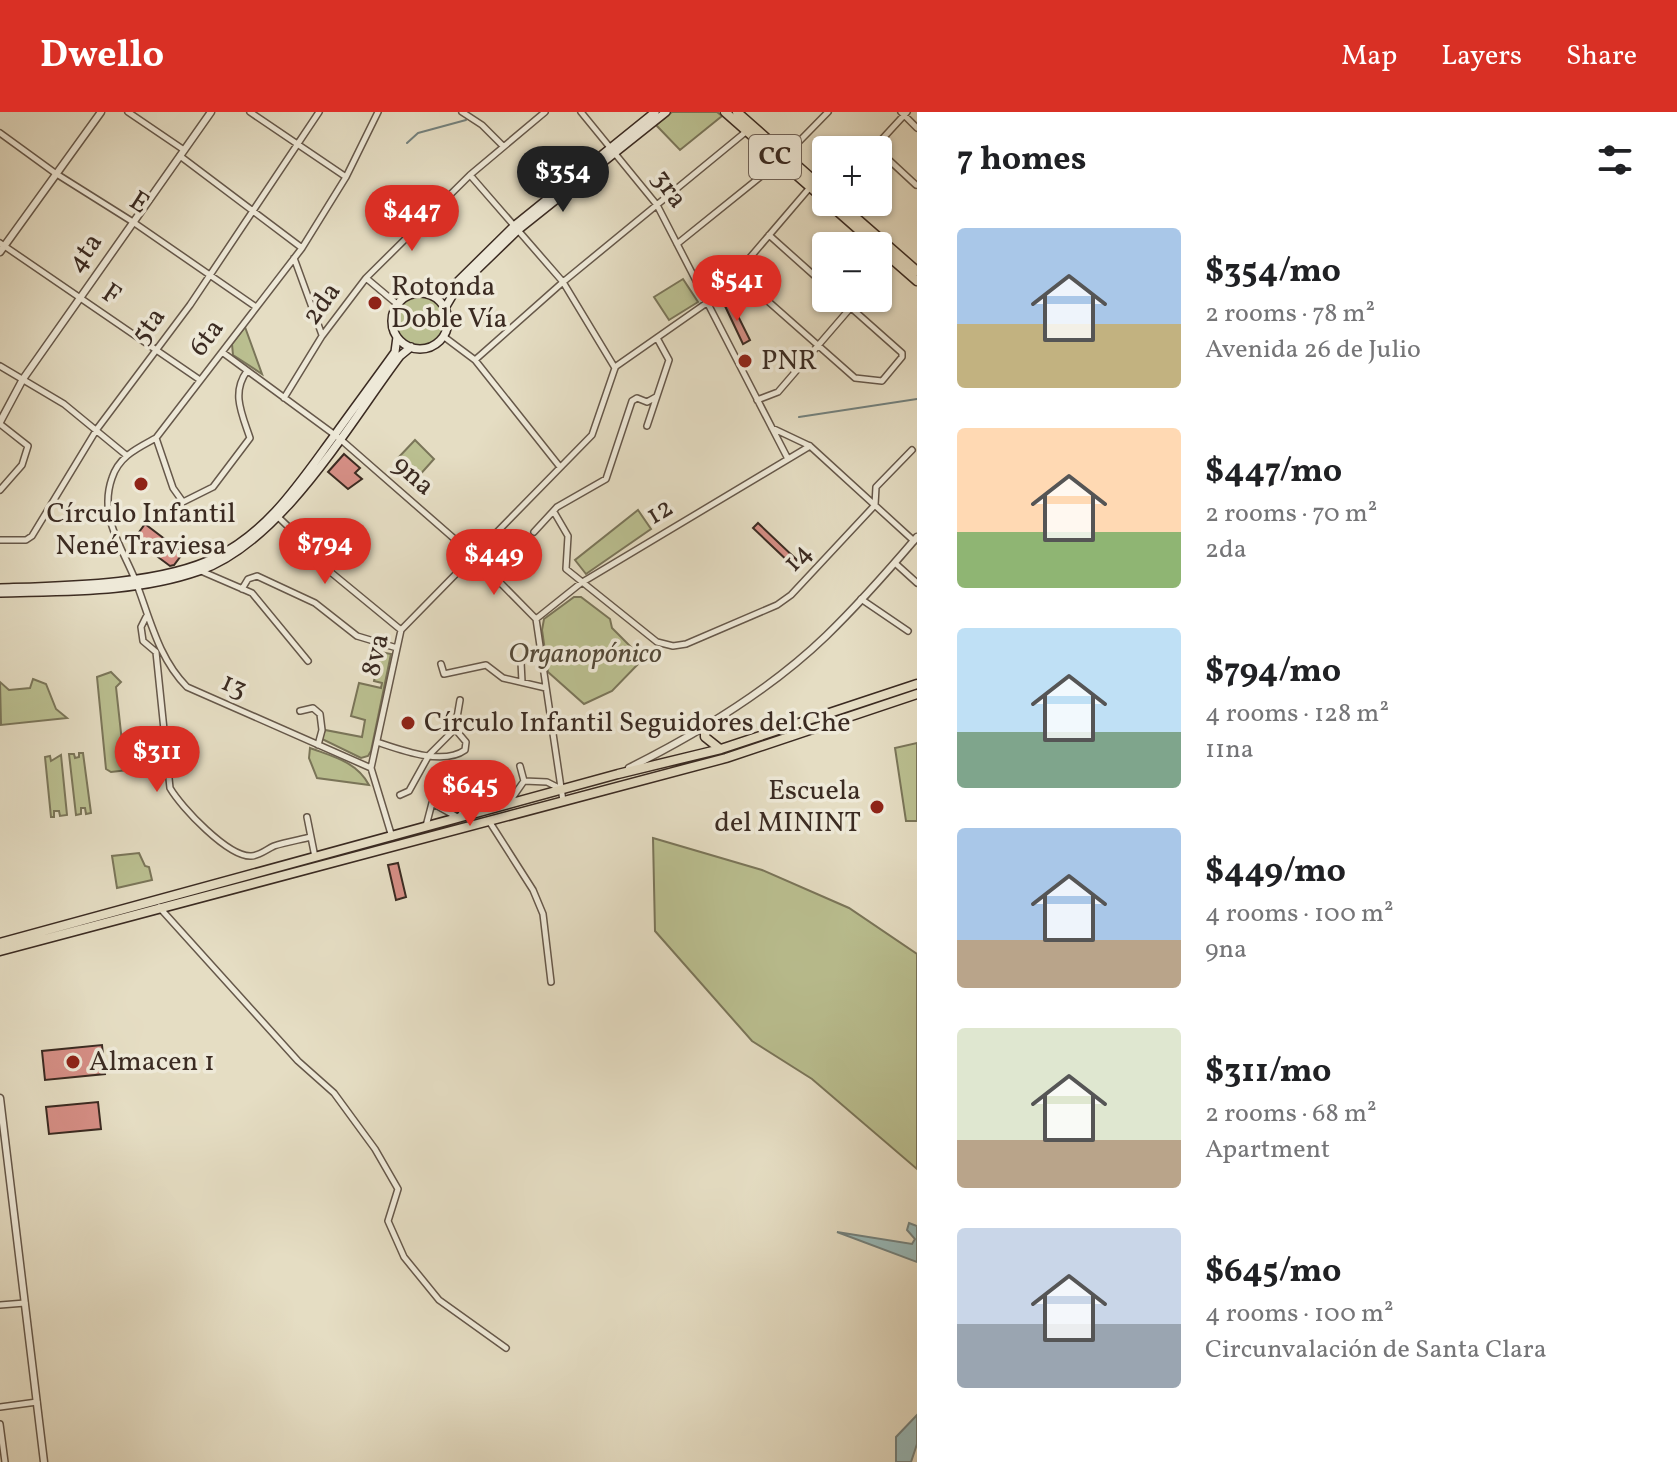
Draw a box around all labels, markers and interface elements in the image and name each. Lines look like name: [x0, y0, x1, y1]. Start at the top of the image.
text: Dwello: [40, 30, 164, 83]
text: Map: [1341, 37, 1397, 76]
text: Layers: [1441, 37, 1522, 76]
text: Share: [1566, 37, 1637, 76]
road number: CC: [749, 135, 801, 179]
map controls: [812, 136, 892, 312]
button: +: [812, 136, 892, 216]
text: 7 homes: [957, 137, 1086, 184]
icon: filters: [1593, 138, 1637, 182]
pin: $354: [516, 146, 610, 214]
text: $354: [535, 154, 591, 190]
street label: 3ra: [642, 161, 696, 217]
street label: E: [121, 182, 157, 224]
pin: $447: [365, 185, 459, 253]
text: $447: [383, 193, 441, 229]
street label: 4ta: [57, 225, 113, 281]
button: −: [812, 232, 892, 312]
text: $354/mo: [1205, 249, 1341, 296]
pin: $541: [690, 255, 784, 323]
icon: home: [1021, 260, 1117, 356]
text: $541: [710, 263, 764, 299]
place label: Rotonda Doble Vía: [391, 268, 507, 339]
street label: F: [94, 274, 128, 316]
street label: 2da: [293, 274, 351, 334]
marker: Rotonda Doble Vía: [366, 294, 384, 312]
text: 2 rooms · 78 m²: [1205, 296, 1375, 332]
street label: 5ta: [122, 299, 176, 353]
street label: 6ta: [180, 311, 234, 365]
text: Avenida 26 de Julio: [1205, 332, 1421, 368]
place label: PNR: [761, 342, 817, 381]
marker: PNR: [736, 352, 754, 370]
street label: 9na: [383, 446, 443, 506]
text: $447/mo: [1205, 449, 1342, 496]
icon: home: [1021, 460, 1117, 556]
marker: Círculo Infantil Nené Traviesa: [132, 475, 150, 493]
street label: 12: [639, 489, 681, 535]
place label: Círculo Infantil Nené Traviesa: [46, 495, 236, 566]
text: 2 rooms · 70 m²: [1205, 496, 1377, 532]
pin: $794: [278, 518, 372, 586]
text: $794: [297, 526, 353, 562]
pin: $449: [447, 529, 541, 597]
text: 2da: [1205, 532, 1247, 568]
street label: 14: [774, 535, 822, 581]
text: $449: [464, 537, 524, 573]
street label: 8va: [352, 629, 400, 681]
park label: Organopónico: [508, 635, 662, 674]
text: $794/mo: [1205, 649, 1341, 696]
icon: home: [1021, 660, 1117, 756]
street label: 13: [215, 663, 253, 709]
text: 4 rooms · 128 m²: [1205, 696, 1389, 732]
place label: Círculo Infantil Seguidores del Che: [424, 704, 851, 743]
marker: Círculo Infantil Seguidores del Che: [399, 714, 417, 732]
pin: $311: [110, 726, 204, 794]
text: 11na: [1205, 732, 1254, 768]
text: $311: [133, 734, 181, 770]
pin: $645: [423, 760, 517, 828]
text: $645: [442, 768, 498, 804]
place label: Escuela del MININT: [714, 772, 861, 843]
marker: Escuela del MININT: [868, 798, 886, 816]
text: $449/mo: [1205, 849, 1346, 896]
icon: home: [1021, 860, 1117, 956]
text: 4 rooms · 100 m²: [1205, 896, 1394, 932]
text: 9na: [1205, 932, 1247, 968]
place label: Almacen 1: [89, 1043, 215, 1082]
text: $311/mo: [1205, 1049, 1331, 1096]
marker: Almacen 1: [64, 1053, 82, 1071]
icon: home: [1021, 1060, 1117, 1156]
text: 2 rooms · 68 m²: [1205, 1096, 1377, 1132]
text: Apartment: [1205, 1132, 1330, 1168]
text: $645/mo: [1205, 1249, 1341, 1296]
icon: home: [1021, 1260, 1117, 1356]
text: 4 rooms · 100 m²: [1205, 1296, 1394, 1332]
text: Circunvalación de Santa Clara: [1205, 1332, 1547, 1368]

